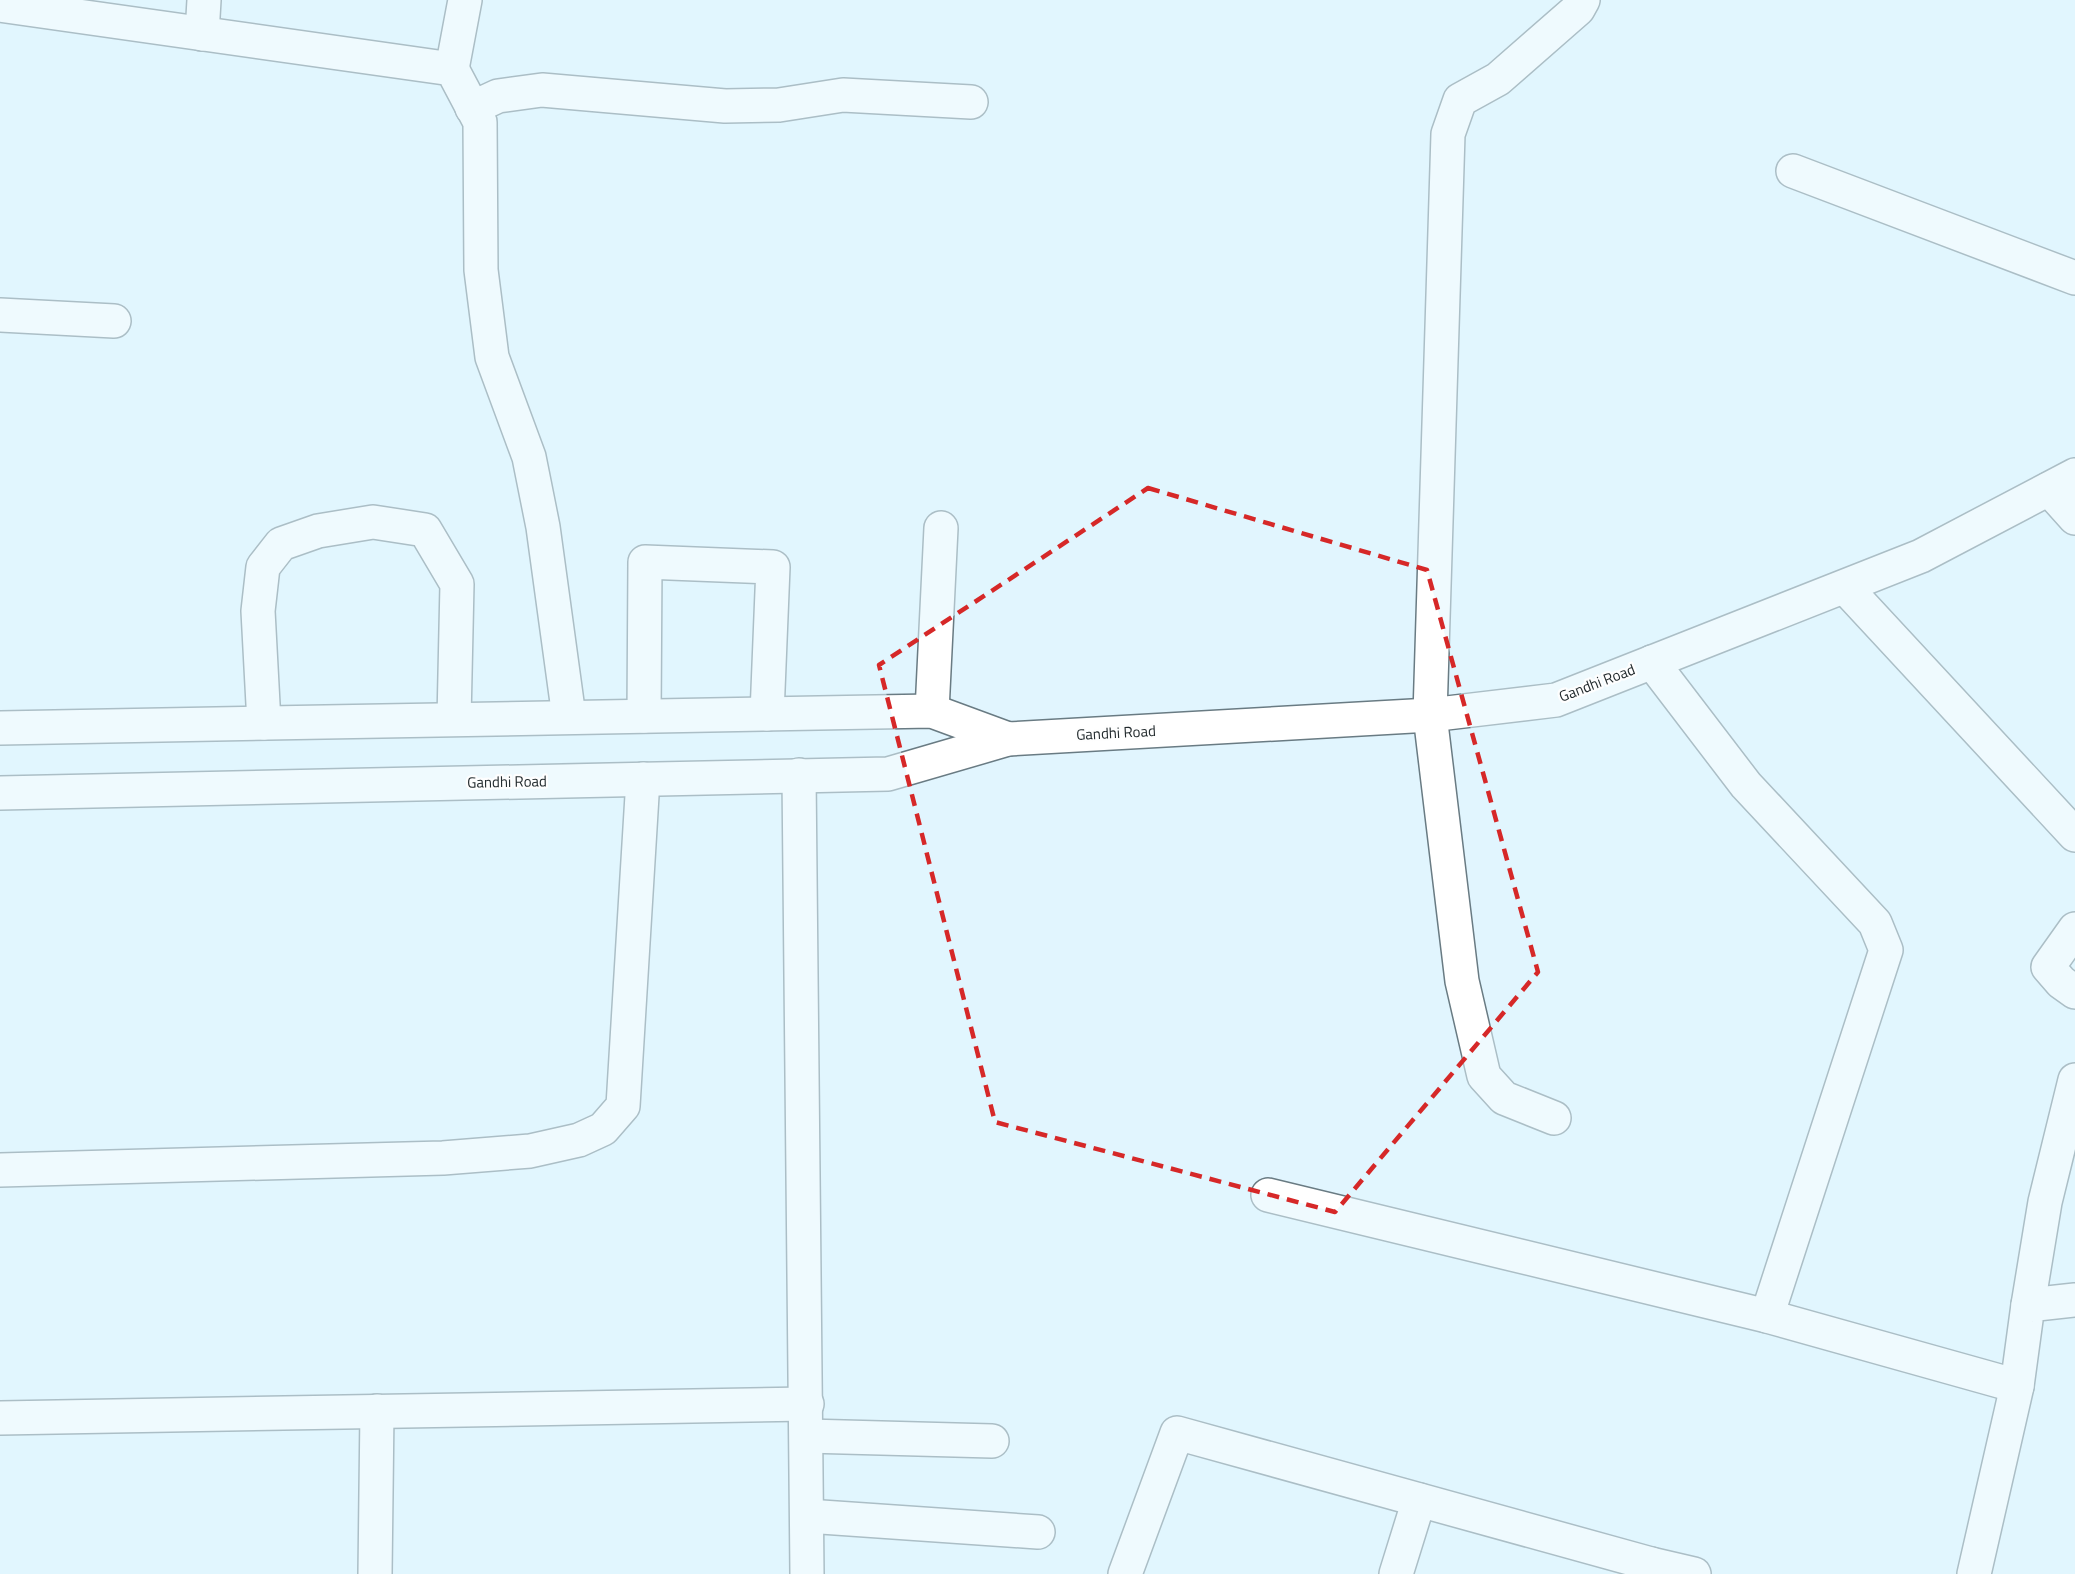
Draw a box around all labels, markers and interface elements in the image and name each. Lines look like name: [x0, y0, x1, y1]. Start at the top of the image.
street label: Gandhi Road: [1555, 657, 1638, 708]
street label: Gandhi Road: [1075, 719, 1156, 746]
street label: Gandhi Road: [467, 769, 547, 794]

